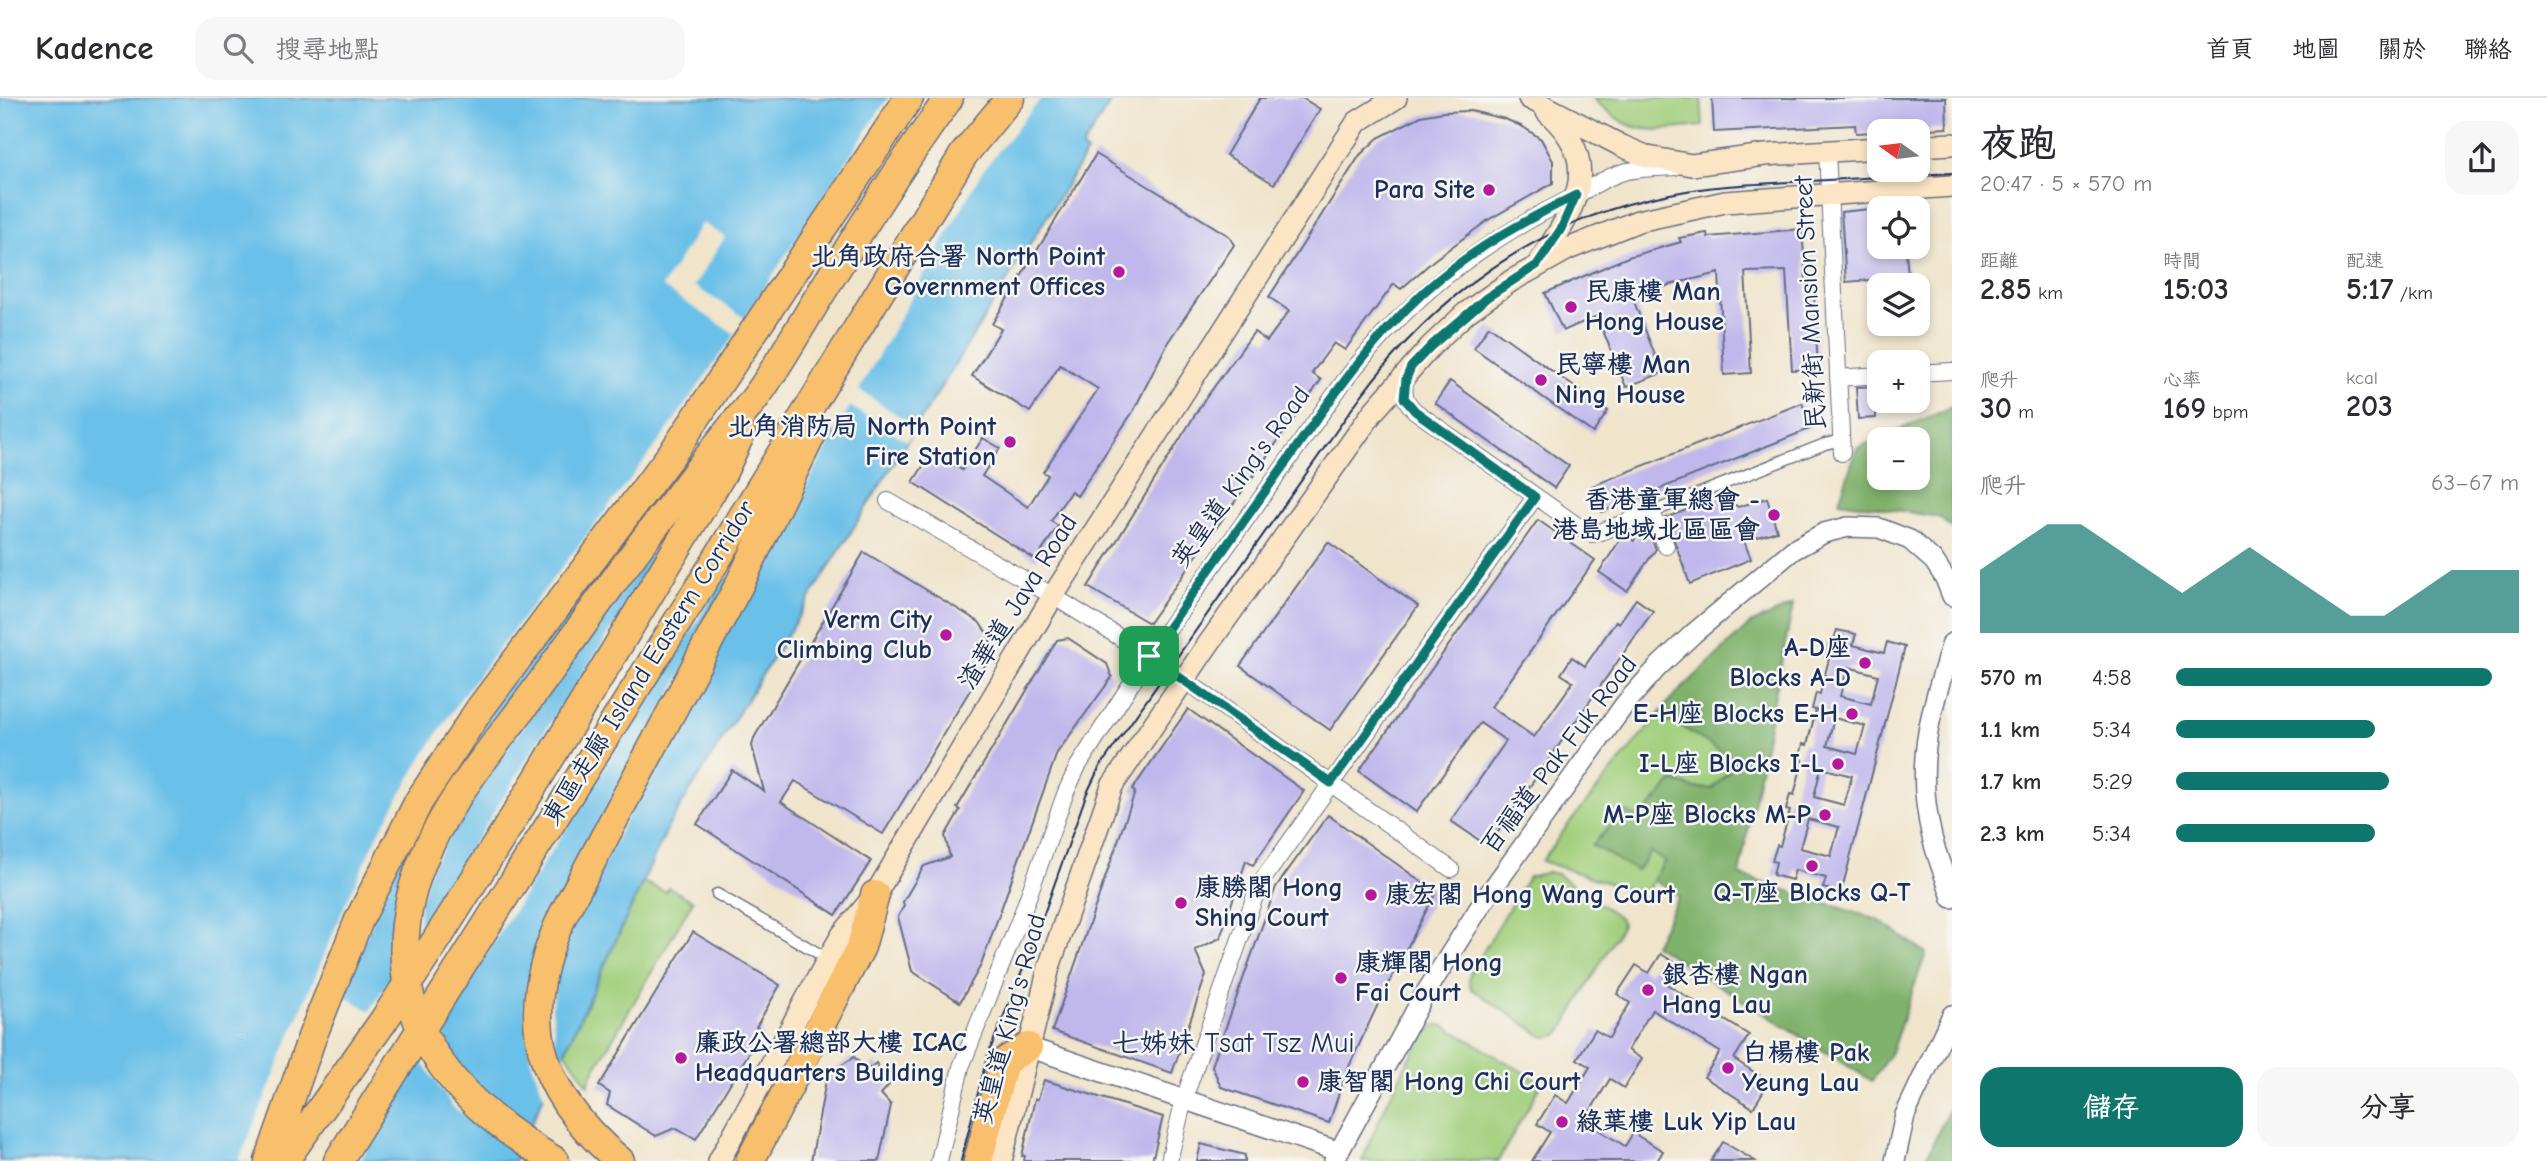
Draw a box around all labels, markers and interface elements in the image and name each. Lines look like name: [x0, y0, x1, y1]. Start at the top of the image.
search box: [195, 17, 685, 80]
text: Kadence: [35, 29, 153, 67]
icon: search: [219, 29, 257, 67]
text: 搜尋地點: [275, 35, 379, 65]
text: 首頁: [2206, 35, 2254, 63]
text: 地圖: [2292, 35, 2340, 63]
text: 關於: [2378, 35, 2426, 63]
text: 聯絡: [2464, 35, 2512, 63]
north arrow: [1867, 119, 1930, 182]
map controls: [1867, 119, 1930, 490]
button: share: [2445, 121, 2519, 195]
text: 夜跑: [1980, 122, 2056, 166]
text: 20:47 · 5 × 570 m: [1980, 170, 2152, 197]
street label: 民新街 Mansion Street: [1788, 173, 1832, 431]
place label: Para Site: [1374, 175, 1475, 205]
marker: Para Site: [1481, 182, 1497, 198]
button: locate: [1867, 196, 1930, 259]
place label: 北角政府合署 North Point Government Offices: [811, 242, 1105, 302]
text: 距離: [1980, 250, 2018, 272]
text: 時間: [2163, 250, 2201, 272]
text: 配速: [2346, 250, 2384, 272]
marker: 北角政府合署 North Point Government Offices: [1111, 264, 1127, 280]
text: 2.85: [1980, 272, 2032, 307]
text: 15:03: [2163, 272, 2229, 307]
text: 5:17: [2346, 272, 2393, 307]
button: layers: [1867, 273, 1930, 336]
place label: 民康樓 Man Hong House: [1585, 277, 1724, 337]
text: km: [2032, 282, 2063, 304]
text: /km: [2393, 282, 2433, 304]
marker: 民康樓 Man Hong House: [1563, 299, 1579, 315]
place label: 民寧樓 Man Ning House: [1555, 350, 1691, 410]
button: +: [1867, 350, 1930, 413]
text: kcal: [2346, 367, 2378, 389]
text: 爬升: [1980, 369, 2018, 391]
text: 心率: [2163, 369, 2201, 391]
marker: 民寧樓 Man Ning House: [1533, 372, 1549, 388]
street label: 英皇道 King's Road: [1165, 381, 1317, 573]
text: 203: [2346, 389, 2393, 424]
text: 30: [1980, 391, 2012, 426]
text: 169: [2163, 391, 2206, 426]
text: m: [2012, 401, 2034, 423]
text: bpm: [2206, 401, 2249, 423]
place label: 北角消防局 North Point Fire Station: [728, 412, 996, 472]
button: −: [1867, 427, 1930, 490]
marker: 北角消防局 North Point Fire Station: [1002, 434, 1018, 450]
text: 63–67 m: [2431, 469, 2519, 496]
text: 爬升: [1980, 472, 2026, 499]
place label: 香港童軍總會 - 港島地域北區區會: [1552, 485, 1760, 545]
street label: 東區走廊 Island Eastern Corridor: [536, 495, 762, 831]
marker: 香港童軍總會 - 港島地域北區區會: [1766, 507, 1782, 523]
street label: 渣華道 Java Road: [952, 509, 1084, 695]
place label: Verm City Climbing Club: [777, 605, 932, 665]
pin: [1119, 626, 1179, 686]
marker: Verm City Climbing Club: [938, 627, 954, 643]
place label: A-D座 Blocks A-D: [1730, 633, 1851, 693]
icon: arrive: [1130, 637, 1168, 675]
street label: 百福道 Pak Fuk Road: [1475, 650, 1643, 860]
marker: A-D座 Blocks A-D: [1857, 655, 1873, 671]
text: 570 m: [1980, 664, 2042, 691]
text: 4:58: [2092, 664, 2132, 691]
place label: E-H座 Blocks E-H: [1633, 699, 1838, 729]
marker: E-H座 Blocks E-H: [1844, 706, 1860, 722]
text: 1.1 km: [1980, 716, 2040, 743]
text: 5:34: [2092, 716, 2131, 743]
place label: I-L座 Blocks I-L: [1639, 749, 1824, 779]
marker: I-L座 Blocks I-L: [1830, 756, 1846, 772]
text: 1.7 km: [1980, 768, 2041, 795]
text: 5:29: [2092, 768, 2133, 795]
place label: M-P座 Blocks M-P: [1603, 800, 1812, 830]
marker: M-P座 Blocks M-P: [1817, 807, 1833, 823]
text: 2.3 km: [1980, 820, 2045, 847]
text: 5:34: [2092, 820, 2131, 847]
marker: Q-T座 Blocks Q-T: [1804, 858, 1820, 874]
place label: 康勝閣 Hong Shing Court: [1195, 873, 1343, 933]
place label: Q-T座 Blocks Q-T: [1713, 878, 1911, 908]
place label: 康宏閣 Hong Wang Court: [1385, 880, 1675, 910]
marker: 康宏閣 Hong Wang Court: [1363, 887, 1379, 903]
marker: 康勝閣 Hong Shing Court: [1173, 895, 1189, 911]
street label: 英皇道 King's Road: [968, 911, 1052, 1127]
place label: 康輝閣 Hong Fai Court: [1355, 948, 1503, 1008]
place label: 銀杏樓 Ngan Hang Lau: [1662, 960, 1808, 1020]
marker: 康輝閣 Hong Fai Court: [1333, 970, 1349, 986]
marker: 銀杏樓 Ngan Hang Lau: [1640, 982, 1656, 998]
district label: 七姊妹 Tsat Tsz Mui: [1111, 1027, 1355, 1059]
place label: 廉政公署總部大樓 ICAC Headquarters Building: [695, 1028, 968, 1088]
place label: 白楊樓 Pak Yeung Lau: [1742, 1038, 1870, 1098]
marker: 廉政公署總部大樓 ICAC Headquarters Building: [673, 1050, 689, 1066]
marker: 白楊樓 Pak Yeung Lau: [1720, 1060, 1736, 1076]
place label: 康智閣 Hong Chi Court: [1317, 1067, 1581, 1097]
button: 儲存: [1980, 1067, 2243, 1147]
button: 分享: [2257, 1067, 2519, 1147]
marker: 康智閣 Hong Chi Court: [1295, 1074, 1311, 1090]
place label: 綠葉樓 Luk Yip Lau: [1576, 1107, 1796, 1137]
marker: 綠葉樓 Luk Yip Lau: [1554, 1114, 1570, 1130]

